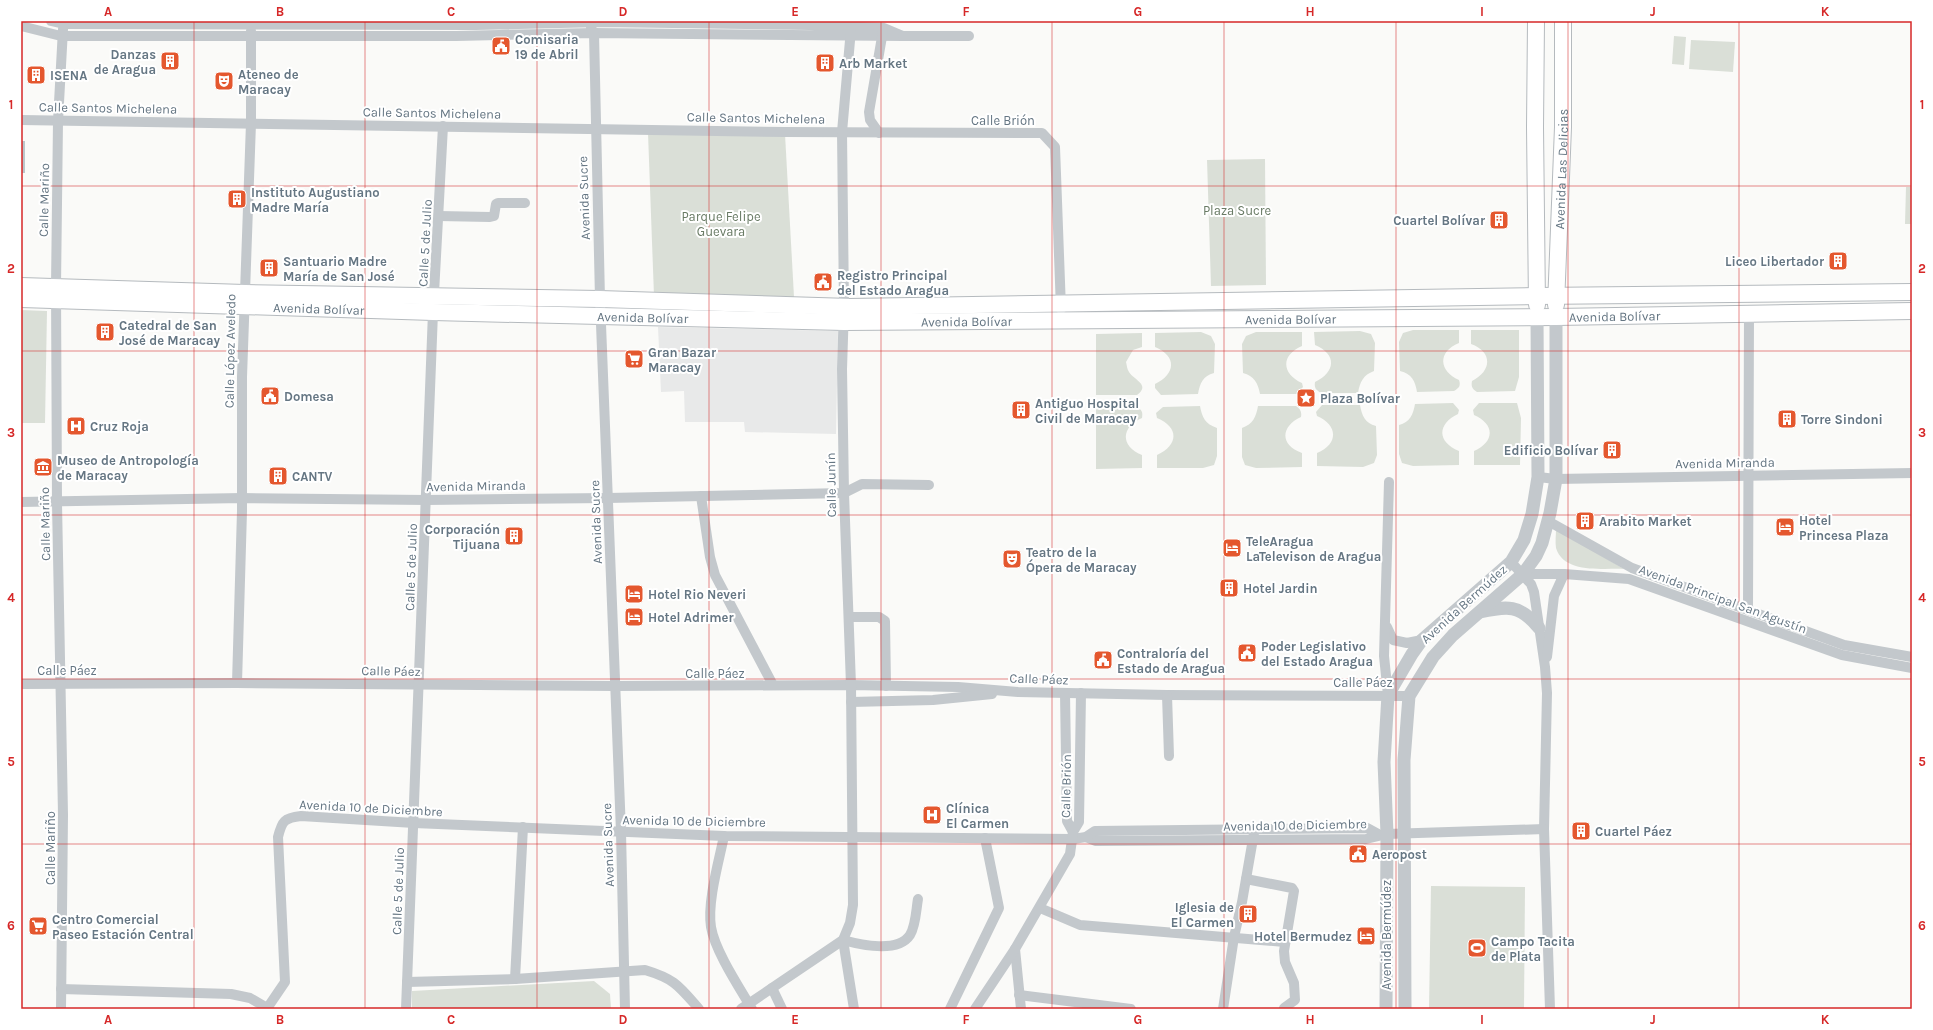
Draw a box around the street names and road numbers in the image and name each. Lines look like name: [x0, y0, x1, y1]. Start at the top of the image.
street label: Calle Santos Michelena: [39, 99, 177, 117]
street label: Calle Santos Michelena: [363, 104, 501, 122]
street label: Calle Santos Michelena: [687, 109, 825, 127]
street label: Avenida Las Delicias: [1551, 109, 1571, 230]
street label: Calle Brión: [971, 113, 1035, 128]
street label: Avenida Sucre: [575, 156, 593, 240]
street label: Calle Mariño: [36, 163, 52, 237]
street label: Calle 5 de Julio: [415, 199, 435, 287]
street label: Calle López Aveledo: [222, 294, 238, 408]
street label: Avenida Bolívar: [273, 299, 365, 317]
street label: Avenida Bolívar: [597, 308, 689, 326]
street label: Avenida Bolívar: [1569, 308, 1661, 324]
street label: Avenida Bolívar: [1245, 311, 1337, 327]
street label: Avenida Bolívar: [921, 313, 1013, 329]
street label: Calle Junín: [823, 452, 839, 518]
street label: Avenida Miranda: [1675, 455, 1775, 471]
street label: Avenida Miranda: [426, 478, 526, 494]
street label: Avenida Sucre: [587, 480, 605, 564]
street label: Calle Mariño: [37, 487, 53, 561]
street label: Calle 5 de Julio: [402, 523, 420, 611]
street label: Avenida Bermúdez: [1418, 562, 1510, 646]
street label: Avenida Principal San Agustín: [1637, 562, 1809, 636]
street label: Calle Páez: [37, 663, 97, 678]
street label: Calle Páez: [361, 663, 421, 679]
street label: Calle Páez: [685, 666, 745, 681]
street label: Calle Páez: [1009, 670, 1069, 688]
street label: Calle Páez: [1333, 675, 1393, 690]
street label: Calle Brión: [1058, 754, 1074, 818]
street label: Avenida 10 de Diciembre: [299, 797, 443, 819]
street label: Avenida Sucre: [599, 803, 617, 887]
street label: Calle Mariño: [43, 811, 58, 885]
street label: Avenida 10 de Diciembre: [622, 812, 766, 830]
street label: Avenida 10 de Diciembre: [1223, 816, 1367, 834]
street label: Calle 5 de Julio: [389, 847, 407, 935]
street label: Avenida Bermúdez: [1379, 880, 1394, 990]

